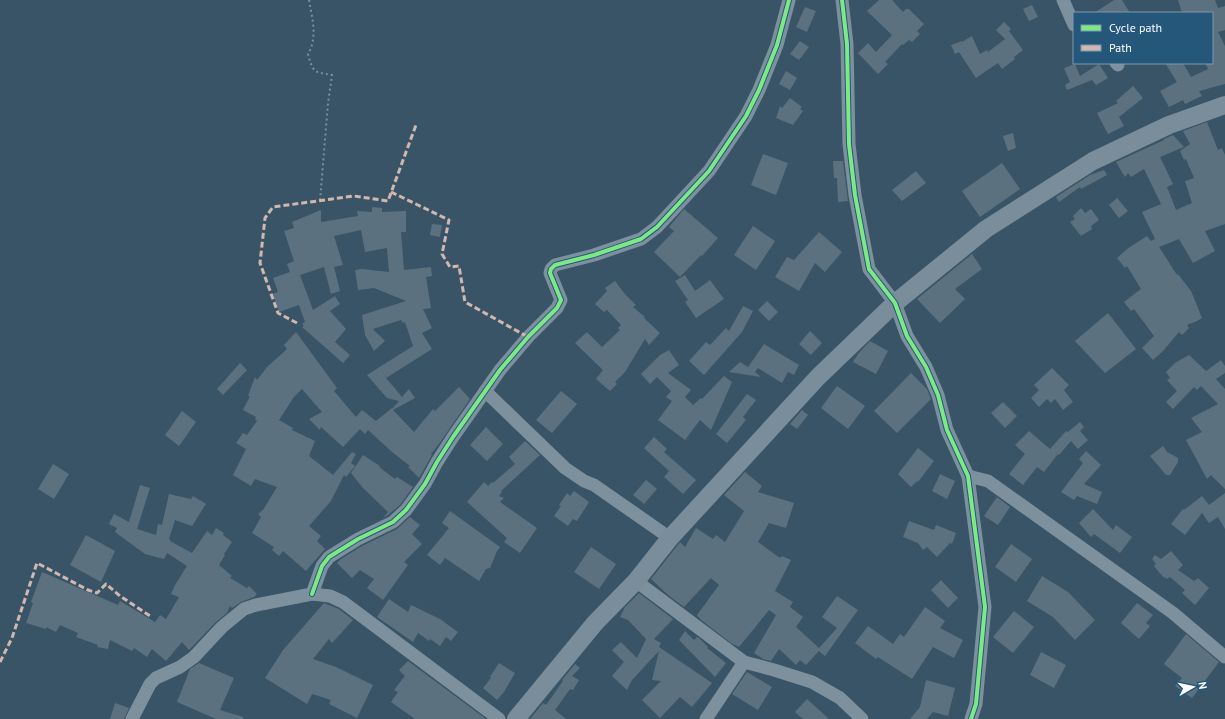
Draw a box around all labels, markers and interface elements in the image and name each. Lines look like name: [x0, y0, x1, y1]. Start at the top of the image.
legend: [1073, 12, 1213, 64]
text: Cycle path: [1109, 20, 1162, 35]
text: Path: [1109, 40, 1132, 55]
north arrow: [1173, 667, 1213, 707]
text: N: [1195, 681, 1210, 690]

